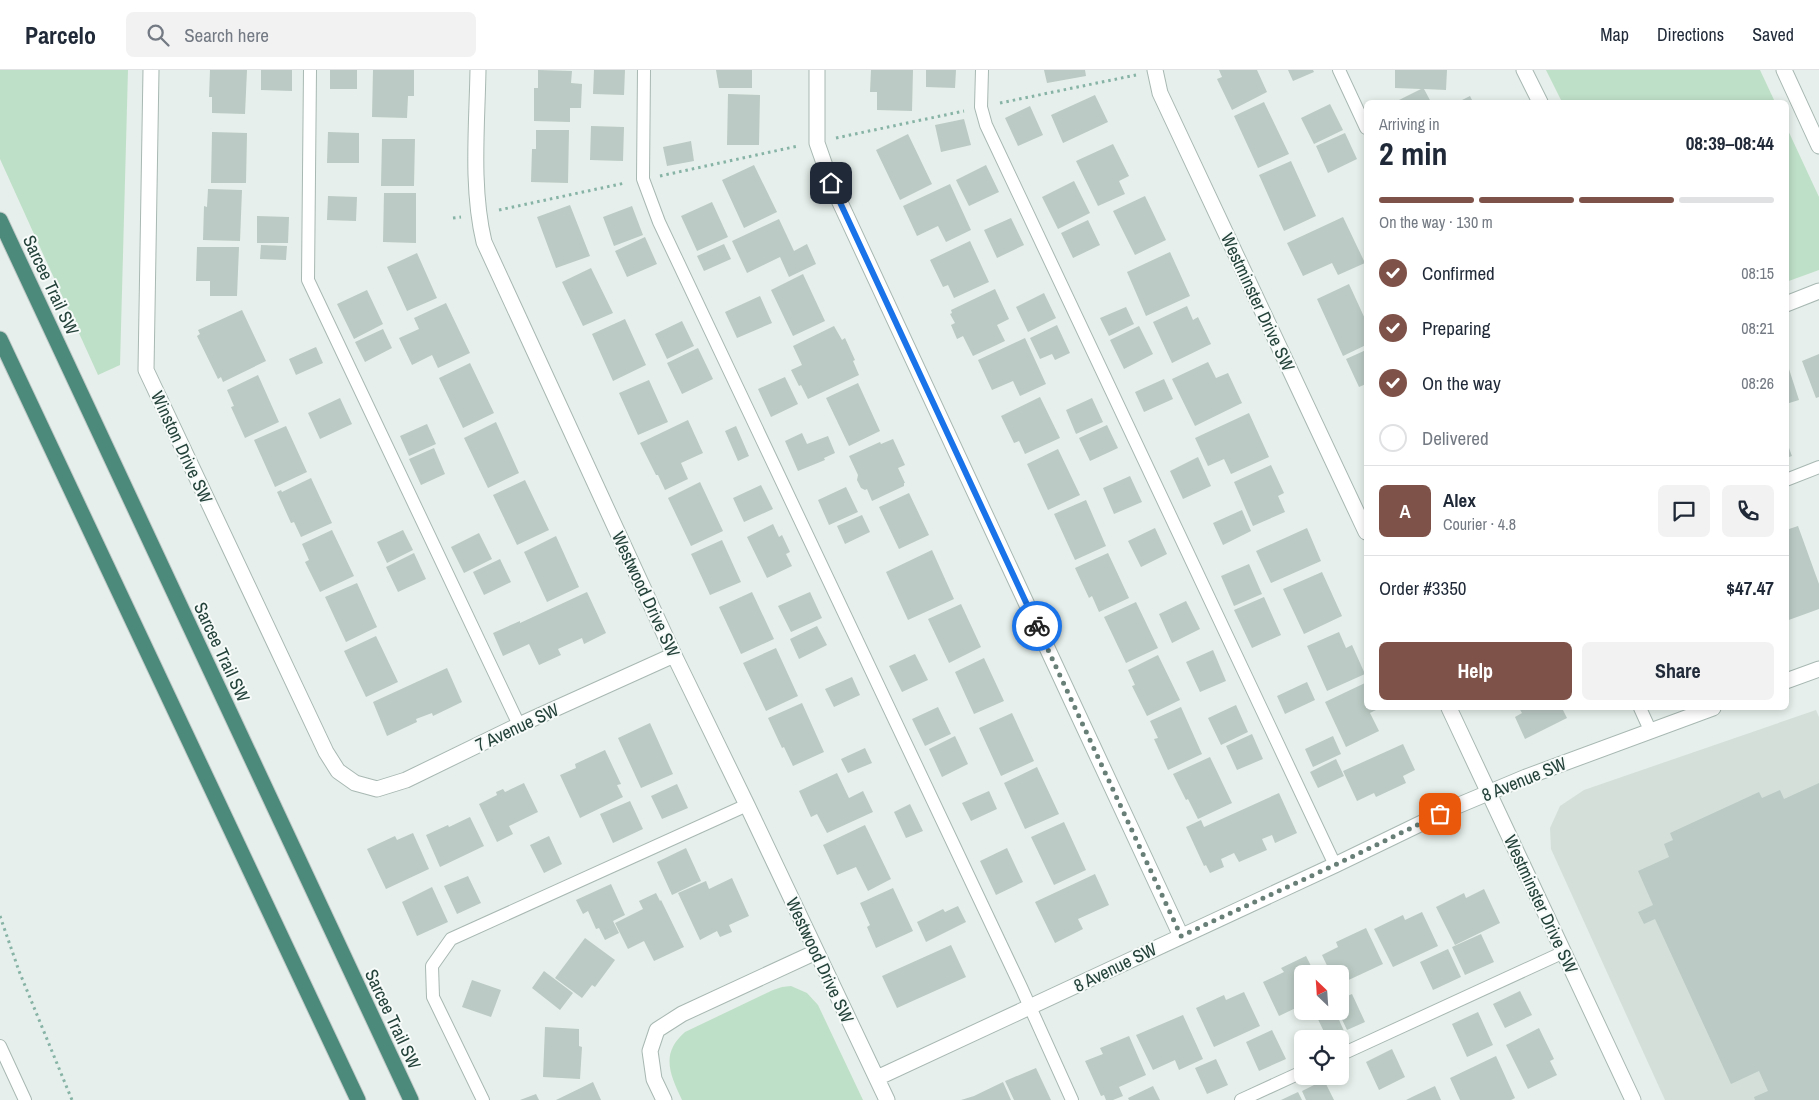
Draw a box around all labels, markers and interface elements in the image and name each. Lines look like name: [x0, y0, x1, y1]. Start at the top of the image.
search box: [126, 12, 476, 57]
text: Parcelo: [25, 19, 96, 51]
icon: search: [144, 21, 172, 49]
text: Search here: [184, 22, 269, 48]
text: Map: [1600, 22, 1629, 47]
text: Directions: [1657, 22, 1724, 47]
text: Saved: [1752, 22, 1794, 47]
text: Arriving in: [1379, 113, 1440, 135]
text: 08:39–08:44: [1686, 130, 1774, 156]
text: 2 min: [1379, 132, 1448, 175]
pin: [810, 162, 852, 204]
icon: home: [817, 169, 845, 197]
text: On the way · 130 m: [1379, 211, 1493, 233]
street label: Westminster Drive SW: [1215, 229, 1301, 375]
street label: Sarcee Trail SW: [17, 231, 85, 339]
icon: check: [1379, 259, 1407, 287]
text: Confirmed: [1422, 260, 1495, 286]
text: 08:15: [1741, 262, 1774, 284]
icon: check: [1379, 314, 1407, 342]
text: Preparing: [1422, 315, 1490, 341]
text: 08:21: [1741, 317, 1774, 339]
icon: check: [1379, 369, 1407, 397]
text: On the way: [1422, 370, 1501, 396]
text: 08:26: [1741, 372, 1774, 394]
street label: Winston Drive SW: [145, 387, 219, 507]
text: Delivered: [1422, 425, 1489, 451]
button: chat: [1658, 485, 1710, 537]
button: phone: [1722, 485, 1774, 537]
text: Alex: [1443, 487, 1476, 513]
text: A: [1399, 498, 1411, 524]
text: Courier · 4.8: [1443, 513, 1516, 535]
street label: Westwood Drive SW: [606, 527, 686, 661]
text: Order #3350: [1379, 575, 1466, 601]
text: $47.47: [1726, 575, 1774, 601]
street label: Sarcee Trail SW: [188, 598, 256, 706]
courier: [1012, 601, 1062, 651]
icon: bike: [1023, 612, 1051, 640]
button: Help: [1379, 642, 1572, 700]
button: Share: [1582, 642, 1774, 700]
street label: 7 Avenue SW: [471, 697, 563, 757]
street label: 8 Avenue SW: [1478, 751, 1570, 807]
pin: [1419, 793, 1461, 835]
icon: bag: [1426, 800, 1454, 828]
street label: Westminster Drive SW: [1498, 831, 1584, 977]
street label: Westwood Drive SW: [780, 893, 860, 1027]
street label: 8 Avenue SW: [1069, 936, 1161, 998]
street label: Sarcee Trail SW: [359, 965, 427, 1073]
north arrow: [1294, 965, 1349, 1020]
map controls: [1294, 965, 1349, 1085]
button: locate: [1294, 1030, 1349, 1085]

